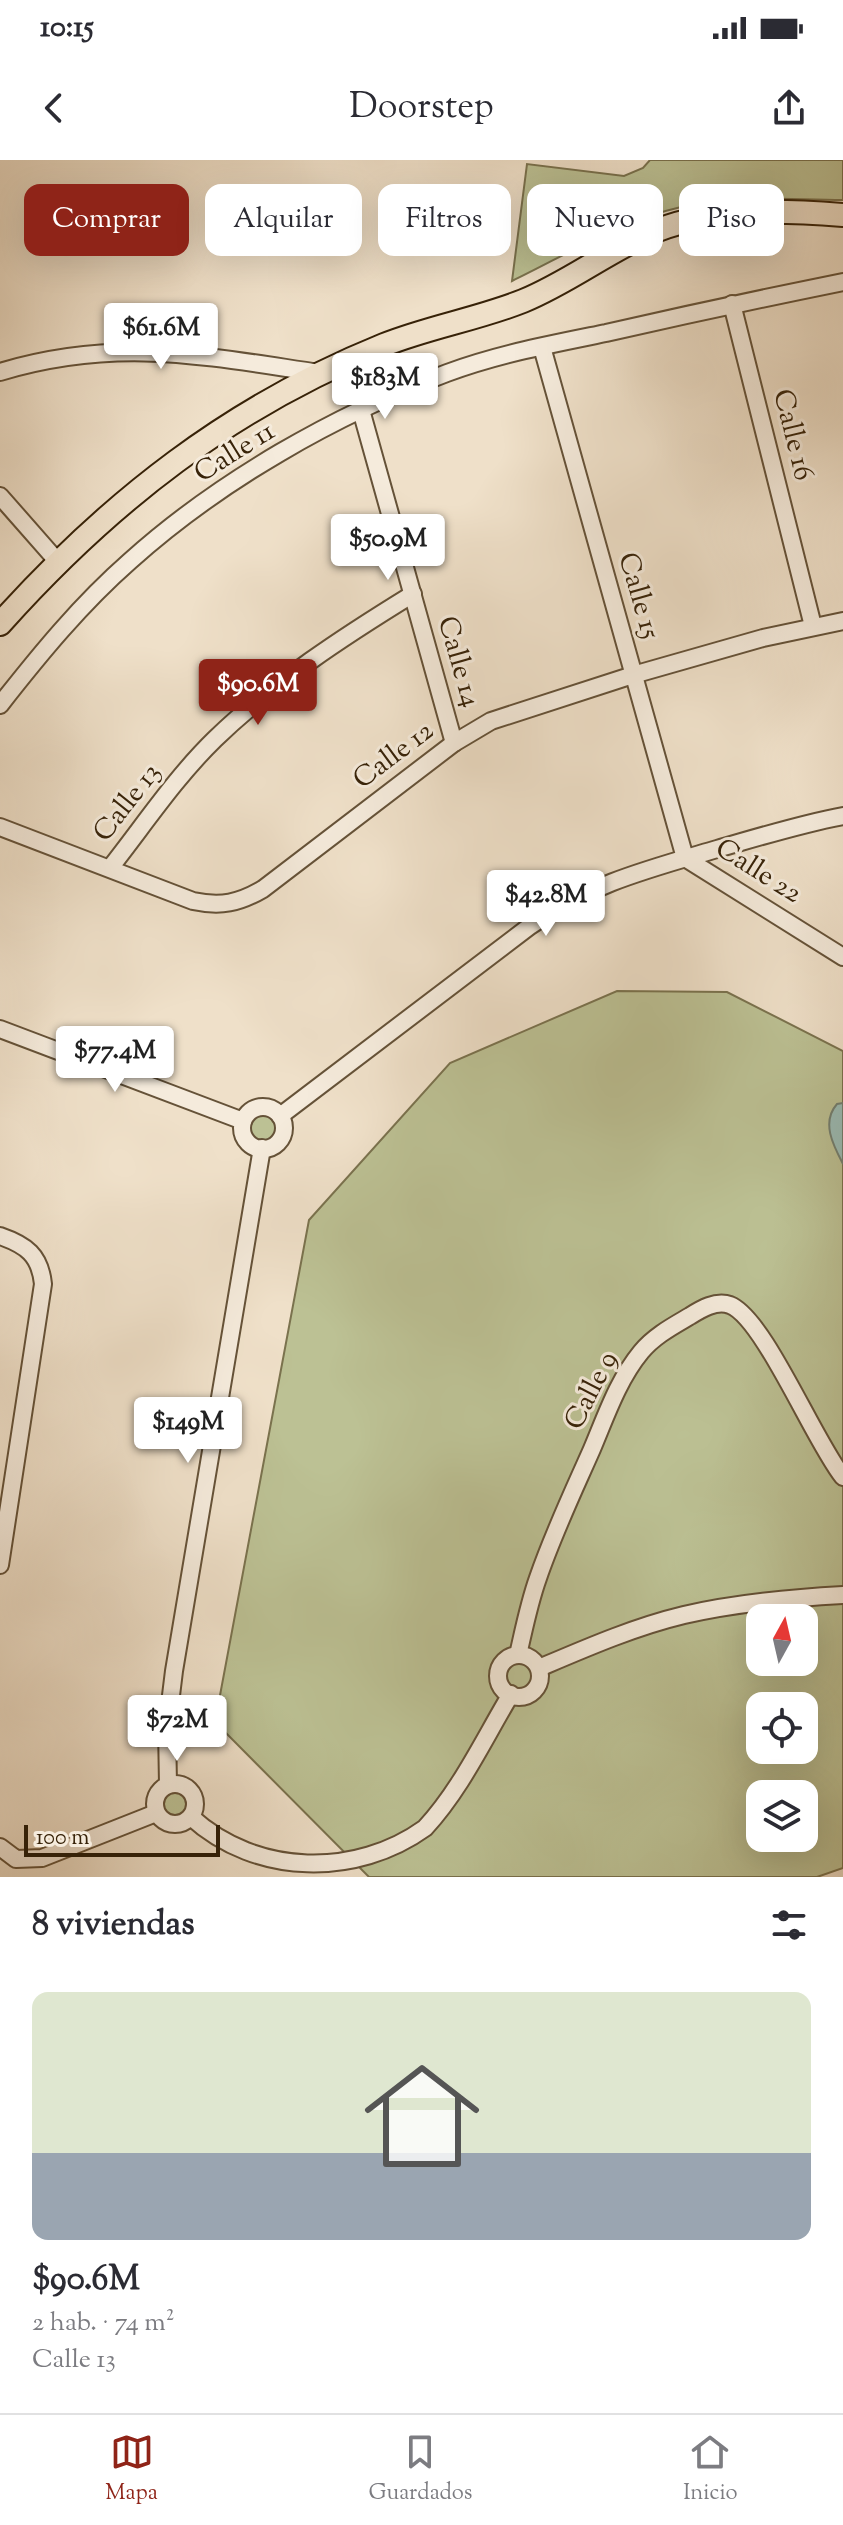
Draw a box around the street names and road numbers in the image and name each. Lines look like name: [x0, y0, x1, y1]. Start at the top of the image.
street label: Calle 16: [761, 385, 823, 485]
street label: Calle 11: [187, 413, 283, 493]
street label: Calle 15: [607, 548, 670, 644]
street label: Calle 14: [426, 612, 490, 712]
street label: Calle 12: [345, 712, 443, 800]
street label: Calle 13: [84, 755, 172, 851]
street label: Calle 22: [707, 830, 809, 914]
street label: Calle 9: [555, 1345, 629, 1437]

